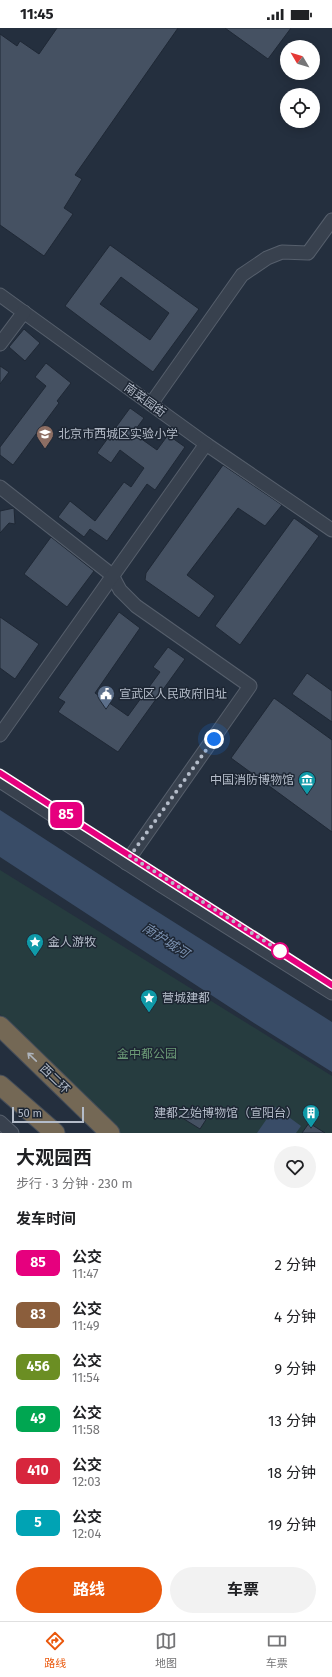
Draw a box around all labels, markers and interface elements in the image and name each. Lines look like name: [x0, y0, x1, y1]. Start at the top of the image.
text: 11:45: [20, 5, 54, 23]
north arrow: [280, 40, 320, 80]
map controls: [280, 40, 320, 128]
button: locate: [280, 88, 320, 128]
street label: 南菜园街: [121, 380, 169, 420]
school or university icon: 北京市西城区实验小学: [35, 424, 55, 449]
place label: 北京市西城区实验小学: [58, 427, 178, 441]
public building icon: 宣武区人民政府旧址: [96, 684, 116, 709]
place label: 宣武区人民政府旧址: [119, 687, 227, 701]
your location: [204, 729, 224, 749]
museum icon: 中国消防博物馆: [297, 770, 317, 795]
place label: 中国消防博物馆: [210, 773, 294, 787]
line badge: 85: [48, 802, 84, 828]
text: 85: [58, 806, 74, 823]
water label: 南护城河: [140, 920, 194, 962]
place icon: 金人游牧: [25, 932, 45, 957]
place label: 金人游牧: [48, 935, 96, 949]
unlabelled marker: [271, 942, 289, 960]
place icon: 营城建都: [139, 988, 159, 1013]
place label: 营城建都: [162, 991, 210, 1005]
park label: 金中都公园: [117, 1047, 177, 1061]
one-way arrow: [27, 1052, 37, 1062]
street label: 西二环: [37, 1061, 73, 1097]
building icon: 建都之始博物馆（宣阳台）: [301, 1103, 321, 1128]
scale bar: [12, 1105, 84, 1124]
place label: 建都之始博物馆（宣阳台）: [154, 1106, 298, 1120]
text: 50 m: [18, 1107, 42, 1120]
text: 大观园西: [16, 1146, 92, 1169]
button: heart: [274, 1146, 316, 1188]
text: 步行 · 3 分钟 · 230 m: [16, 1176, 133, 1191]
text: 发车时间: [16, 1210, 76, 1228]
text: 公交: [72, 1248, 102, 1266]
text: 85: [30, 1254, 46, 1271]
text: 2 分钟: [275, 1256, 316, 1274]
text: 11:47: [72, 1266, 99, 1281]
text: 公交: [72, 1300, 102, 1318]
text: 83: [30, 1306, 46, 1323]
text: 4 分钟: [274, 1308, 316, 1326]
text: 11:49: [72, 1318, 100, 1333]
text: 公交: [72, 1352, 102, 1370]
text: 456: [26, 1358, 50, 1375]
text: 9 分钟: [274, 1360, 316, 1378]
text: 11:54: [72, 1370, 100, 1385]
text: 公交: [72, 1404, 102, 1422]
text: 49: [30, 1410, 46, 1427]
text: 13 分钟: [268, 1412, 316, 1430]
text: 11:58: [72, 1422, 100, 1437]
text: 公交: [72, 1456, 102, 1474]
text: 410: [27, 1462, 49, 1479]
text: 18 分钟: [267, 1464, 316, 1482]
text: 12:03: [72, 1474, 101, 1489]
text: 公交: [72, 1508, 102, 1526]
text: 5: [34, 1514, 42, 1531]
text: 19 分钟: [268, 1516, 316, 1534]
text: 12:04: [72, 1526, 101, 1541]
button: 路线: [16, 1567, 162, 1613]
button: 车票: [170, 1567, 316, 1613]
tab: 路线: [44, 1630, 66, 1670]
tab: 地图: [155, 1630, 177, 1670]
tab: 车票: [266, 1630, 288, 1670]

